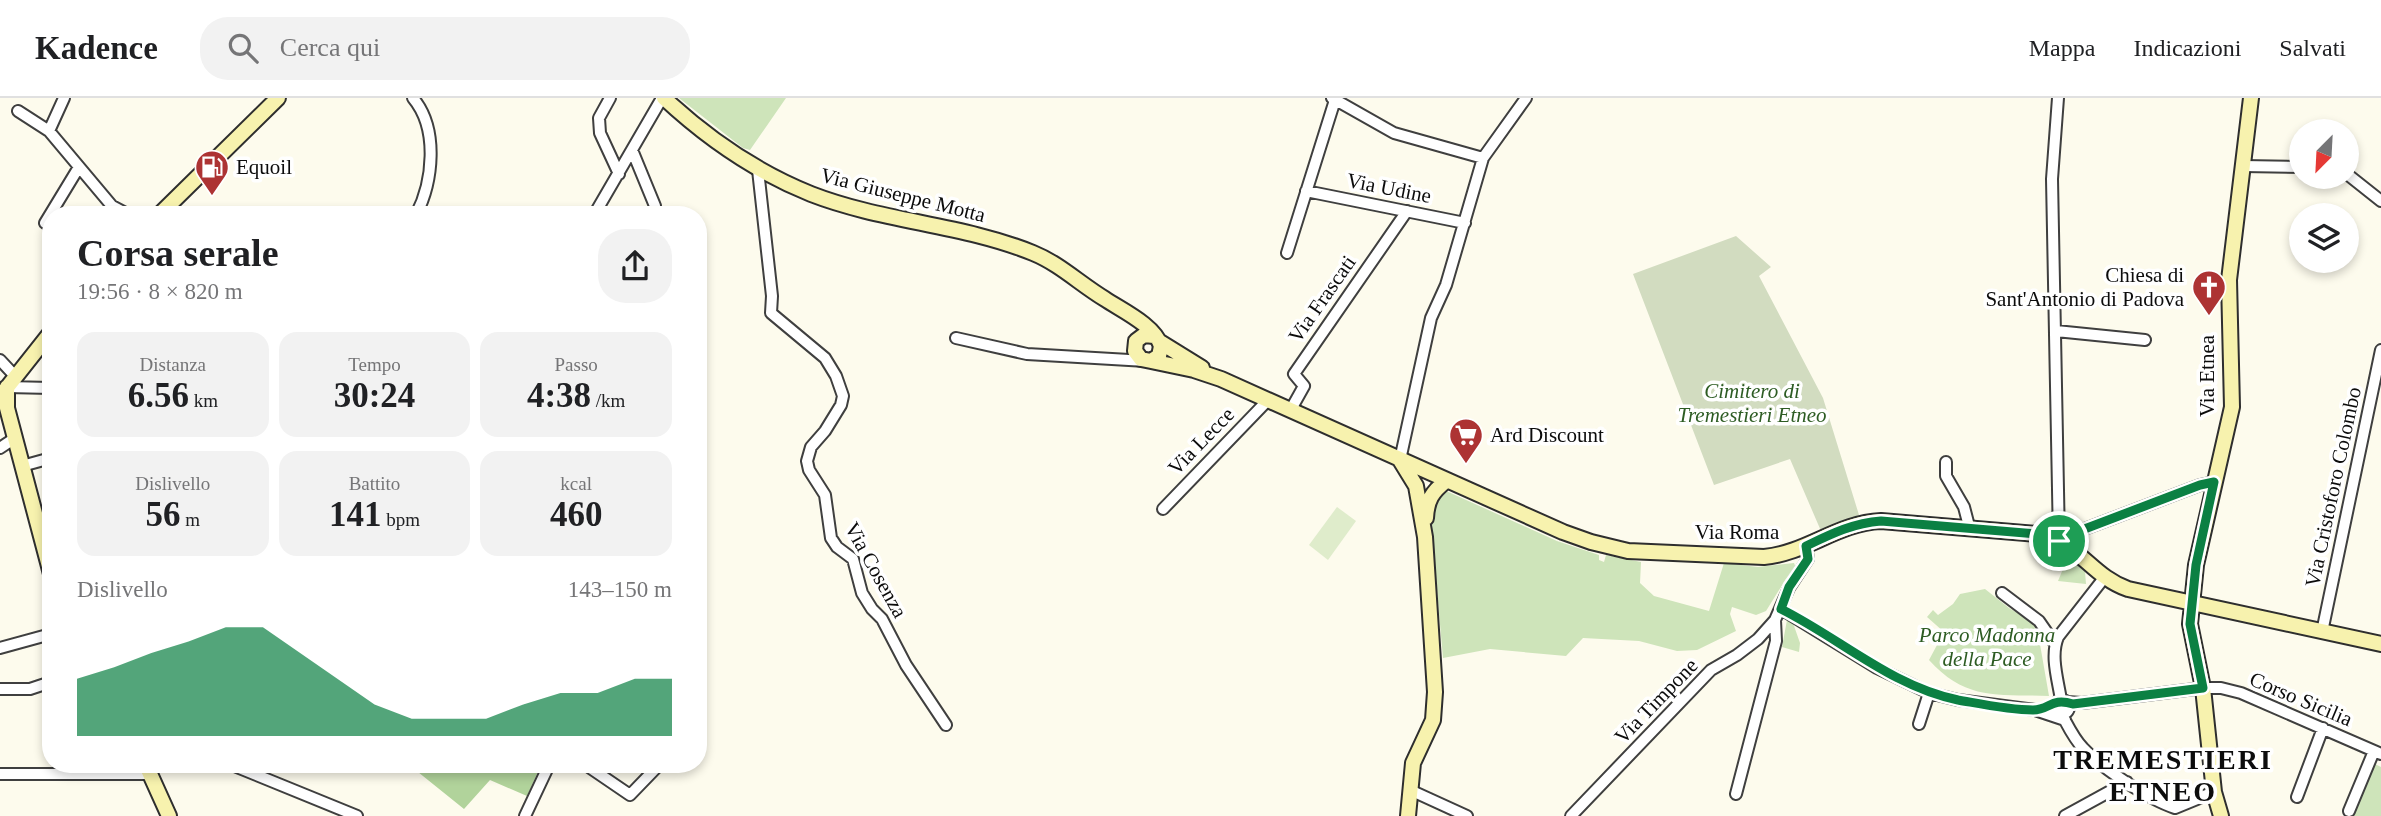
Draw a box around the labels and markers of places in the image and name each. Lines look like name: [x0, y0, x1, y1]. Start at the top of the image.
fuel station icon: Equoil: [193, 148, 231, 197]
place label: Equoil: [236, 155, 292, 179]
place label: Chiesa di Sant'Antonio di Padova: [1985, 263, 2185, 311]
church icon: Chiesa di Sant'Antonio di Padova: [2190, 268, 2228, 317]
supermarket icon: Ard Discount: [1447, 416, 1485, 465]
place label: Ard Discount: [1490, 423, 1604, 447]
pin: [2029, 511, 2089, 571]

